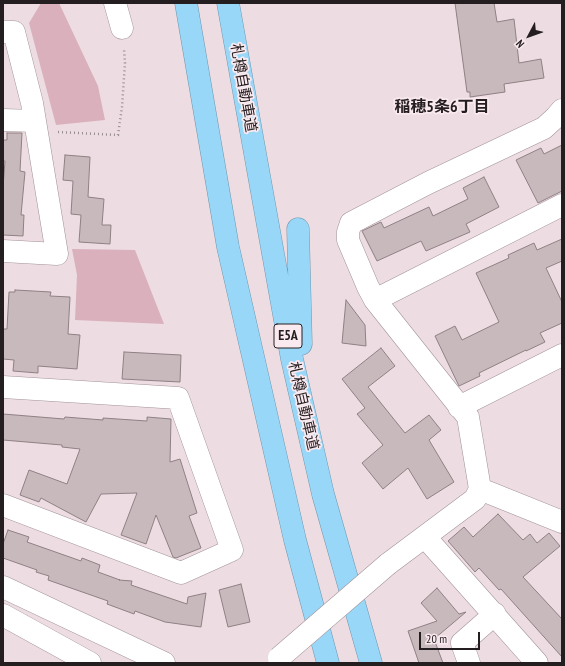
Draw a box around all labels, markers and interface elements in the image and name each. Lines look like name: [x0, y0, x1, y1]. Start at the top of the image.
north arrow: [509, 16, 549, 56]
text: N: [513, 37, 527, 51]
street label: 札樽自動車道: [226, 42, 260, 134]
district label: 稲穂5条6丁目: [394, 97, 490, 117]
road number: E5A: [274, 324, 302, 348]
street label: 札樽自動車道: [284, 360, 322, 452]
scale bar: [421, 624, 482, 650]
text: 20 m: [426, 631, 447, 646]

